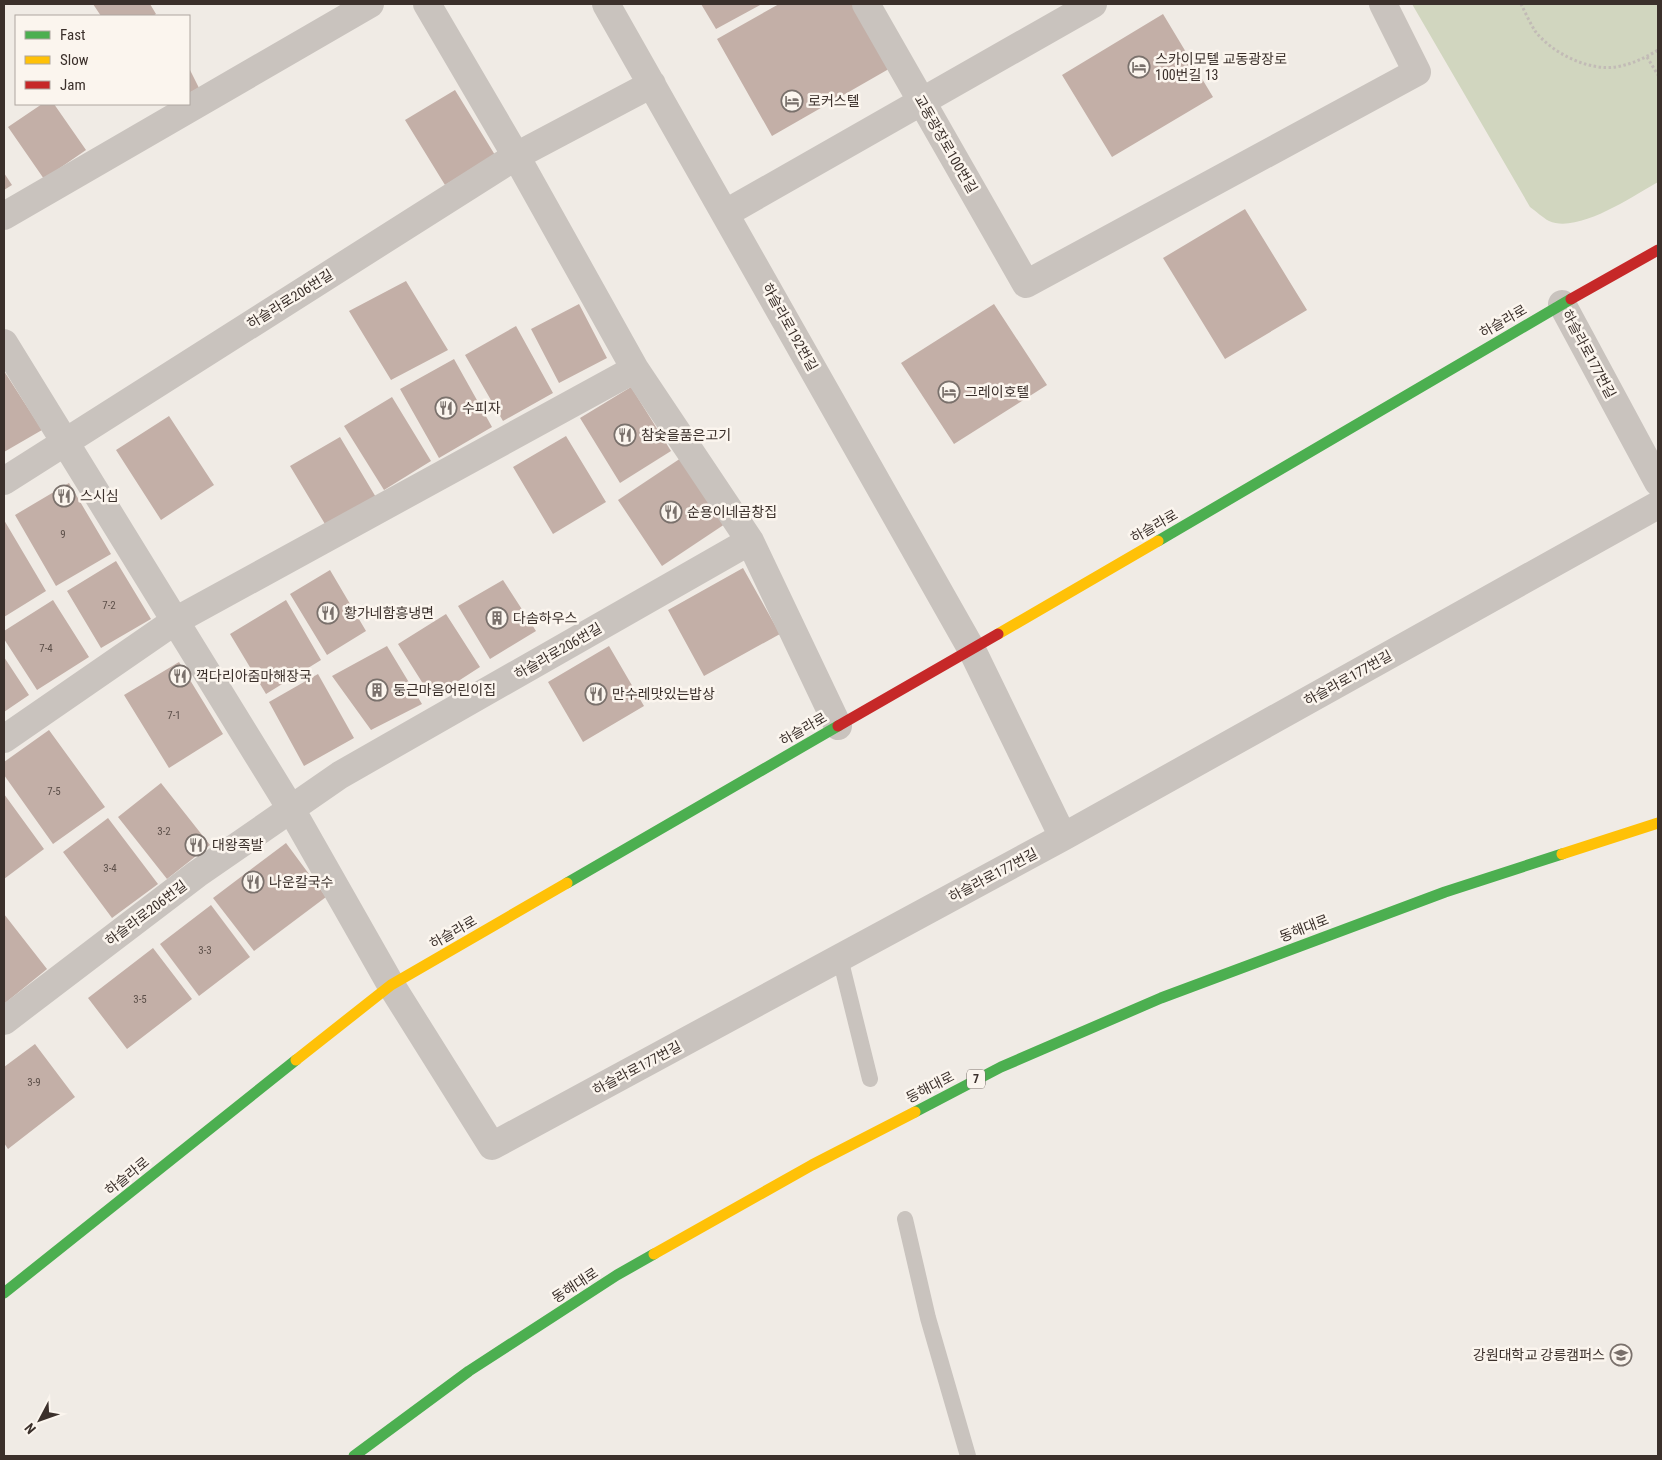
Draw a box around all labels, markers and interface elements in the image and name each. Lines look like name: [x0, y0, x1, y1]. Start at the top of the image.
legend: [15, 15, 190, 105]
text: Fast: [60, 26, 85, 44]
text: Slow: [60, 51, 89, 69]
place label: 스카이모텔 교동광장로 100번길 13: [1155, 51, 1287, 83]
hotel icon: 스카이모텔 교동광장로 100번길 13: [1127, 55, 1151, 79]
text: Jam: [60, 76, 86, 94]
hotel icon: 로커스텔: [780, 89, 804, 113]
street label: 교동광장로100번길: [911, 92, 981, 196]
place label: 로커스텔: [808, 93, 860, 109]
street label: 하슬라로206번길: [244, 266, 336, 332]
street label: 하슬라로192번길: [759, 280, 821, 374]
street label: 하슬라로: [1477, 301, 1529, 341]
street label: 하슬라로177번길: [1559, 307, 1619, 401]
hotel icon: 그레이호텔: [937, 380, 961, 404]
place label: 그레이호텔: [965, 384, 1029, 400]
restaurant icon: 수피자: [434, 396, 458, 420]
place label: 수피자: [462, 400, 501, 416]
restaurant icon: 참숯을품은고기: [613, 423, 637, 447]
place label: 참숯을품은고기: [641, 427, 731, 443]
restaurant icon: 스시심: [52, 484, 76, 508]
place label: 스시심: [80, 488, 119, 504]
restaurant icon: 순용이네곱창집: [659, 500, 683, 524]
place label: 순용이네곱창집: [687, 504, 777, 520]
street label: 하슬라로: [1128, 506, 1180, 546]
house number: 9: [60, 528, 66, 541]
house number: 7-2: [102, 599, 116, 612]
restaurant icon: 황가네함흥냉면: [316, 601, 340, 625]
place label: 황가네함흥냉면: [344, 605, 434, 621]
building icon: 다솜하우스: [485, 606, 509, 630]
place label: 다솜하우스: [513, 610, 578, 626]
street label: 하슬라로206번길: [512, 620, 604, 682]
house number: 7-4: [39, 642, 53, 655]
street label: 하슬라로177번길: [1301, 647, 1395, 709]
restaurant icon: 꺽다리아줌마해장국: [168, 664, 192, 688]
place label: 꺽다리아줌마해장국: [196, 668, 312, 684]
building icon: 둥근마음어린이집: [365, 678, 389, 702]
place label: 둥근마음어린이집: [393, 682, 496, 698]
restaurant icon: 만수레맛있는밥상: [584, 682, 608, 706]
place label: 만수레맛있는밥상: [612, 686, 715, 702]
house number: 7-1: [167, 709, 181, 722]
street label: 하슬라로: [777, 709, 829, 749]
house number: 7-5: [47, 785, 61, 798]
house number: 3-2: [157, 825, 171, 838]
restaurant icon: 대왕족발: [184, 833, 208, 857]
place label: 대왕족발: [212, 837, 264, 853]
street label: 하슬라로177번길: [946, 845, 1040, 905]
house number: 3-4: [103, 862, 117, 875]
restaurant icon: 나운칼국수: [241, 870, 265, 894]
place label: 나운칼국수: [269, 874, 334, 890]
street label: 하슬라로206번길: [102, 877, 190, 949]
street label: 동해대로: [1277, 911, 1331, 945]
street label: 하슬라로: [427, 912, 479, 952]
house number: 3-3: [198, 944, 212, 957]
house number: 3-5: [133, 993, 147, 1006]
street label: 하슬라로177번길: [590, 1038, 684, 1098]
street label: 동해대로: [903, 1068, 957, 1106]
road number: 7: [967, 1070, 985, 1088]
house number: 3-9: [27, 1076, 41, 1089]
street label: 하슬라로: [102, 1153, 152, 1198]
street label: 동해대로: [549, 1264, 601, 1306]
school or university icon: 강원대학교 강릉캠퍼스: [1609, 1343, 1633, 1367]
place label: 강원대학교 강릉캠퍼스: [1473, 1347, 1605, 1363]
north arrow: [15, 1395, 65, 1445]
text: N: [21, 1420, 39, 1437]

